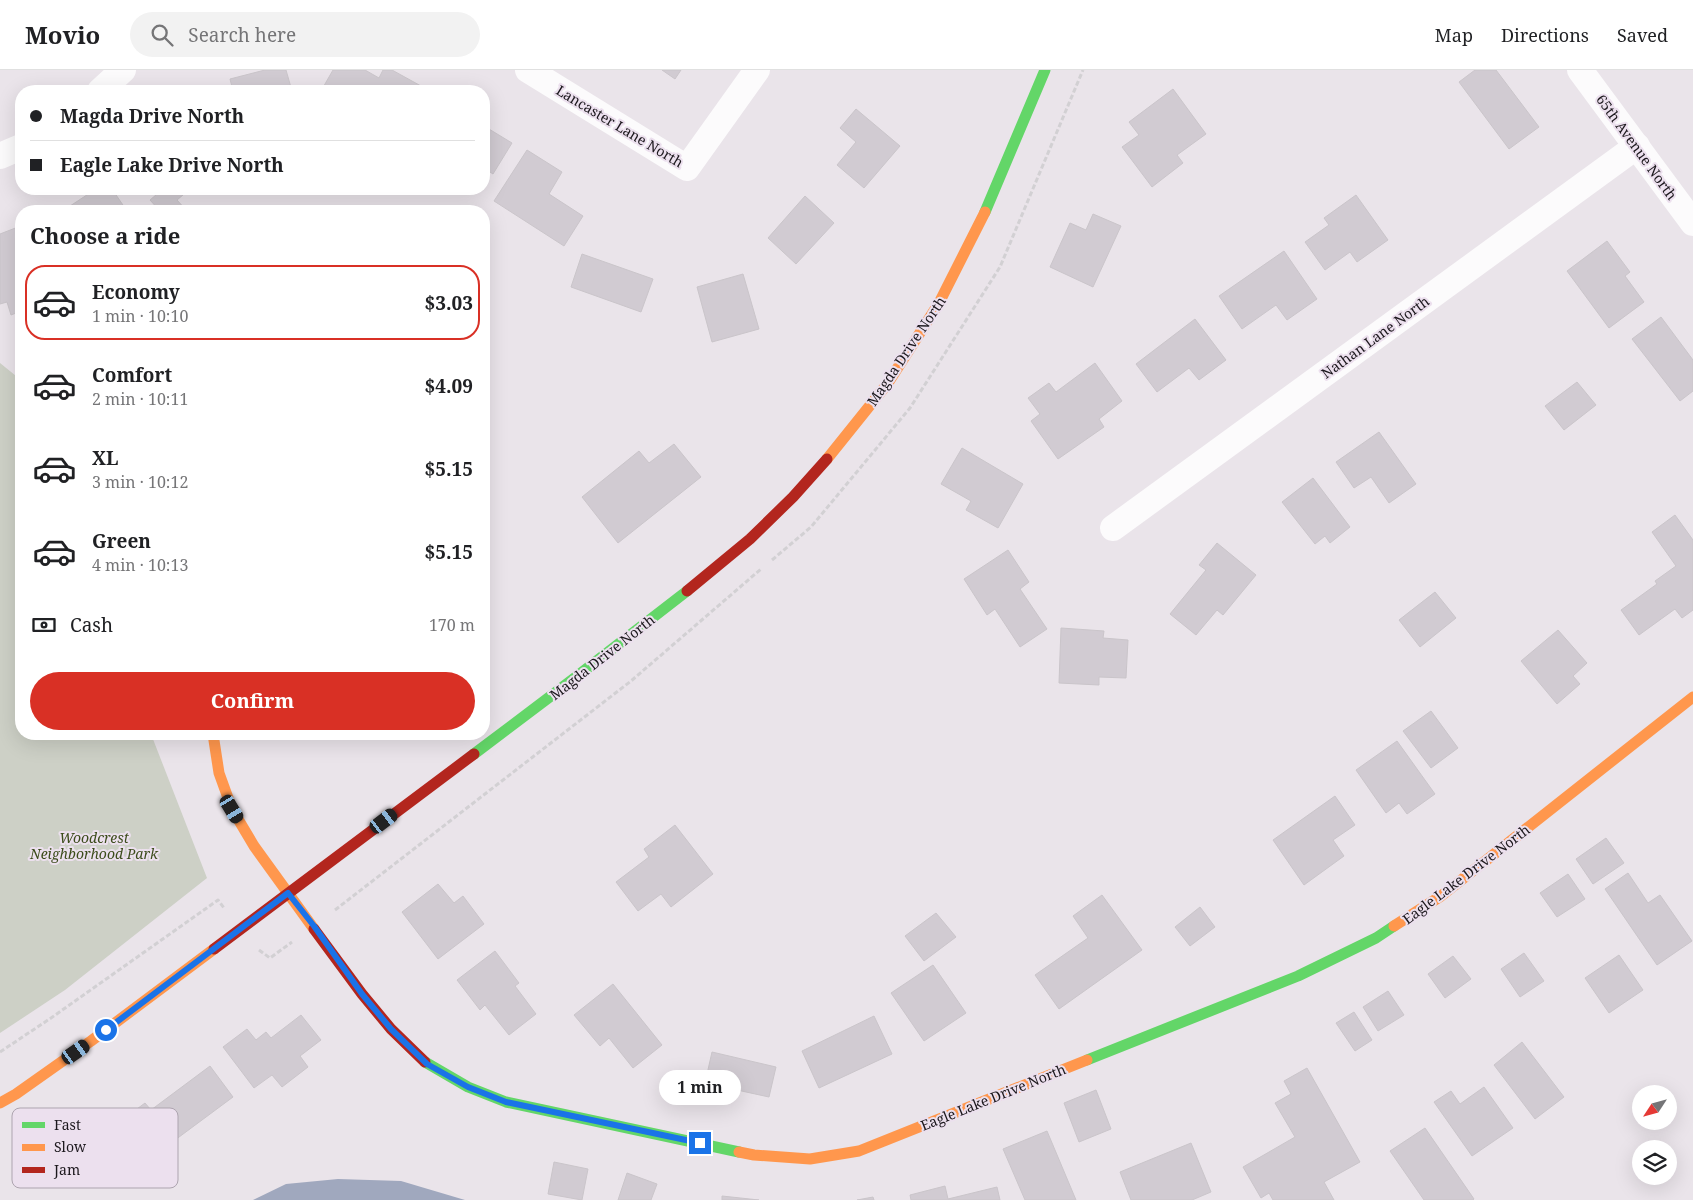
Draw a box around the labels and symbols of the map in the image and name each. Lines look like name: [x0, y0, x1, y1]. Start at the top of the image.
street label: Lancaster Lane North: [553, 80, 687, 172]
street label: 65th Avenue North: [1592, 90, 1682, 204]
street label: Nathan Lane North: [1317, 291, 1433, 383]
street label: Magda Drive North: [862, 292, 950, 410]
street label: Magda Drive North: [546, 610, 658, 704]
car: [217, 792, 246, 826]
car: [367, 806, 400, 836]
street label: Eagle Lake Drive North: [1398, 820, 1534, 928]
park label: Woodcrest Neighborhood Park: [29, 828, 159, 863]
route start: [95, 1019, 117, 1041]
car: [59, 1037, 92, 1067]
street label: Eagle Lake Drive North: [918, 1059, 1068, 1135]
callout: 1 min: [659, 1070, 741, 1106]
north arrow: [1632, 1085, 1678, 1130]
legend: [12, 1108, 178, 1188]
text: Fast: [54, 1115, 81, 1134]
route end: [689, 1132, 711, 1154]
text: Slow: [54, 1137, 87, 1156]
text: Jam: [53, 1160, 80, 1179]

